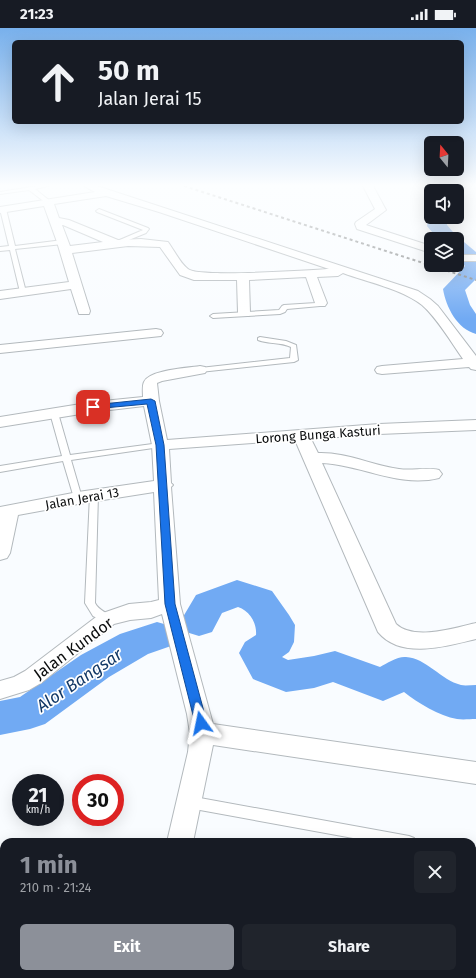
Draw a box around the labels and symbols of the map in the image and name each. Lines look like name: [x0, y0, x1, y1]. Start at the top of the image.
north arrow: [424, 136, 464, 176]
pin: [76, 390, 110, 424]
street label: Lorong Bunga Kasturi: [255, 423, 381, 446]
street label: Jalan Jerai 13: [44, 485, 120, 512]
street label: Jalan Kundor: [30, 613, 117, 684]
water label: Alor Bangsar: [32, 644, 127, 717]
position arrow: [180, 702, 222, 744]
speed limit sign: 30: [72, 774, 124, 826]

